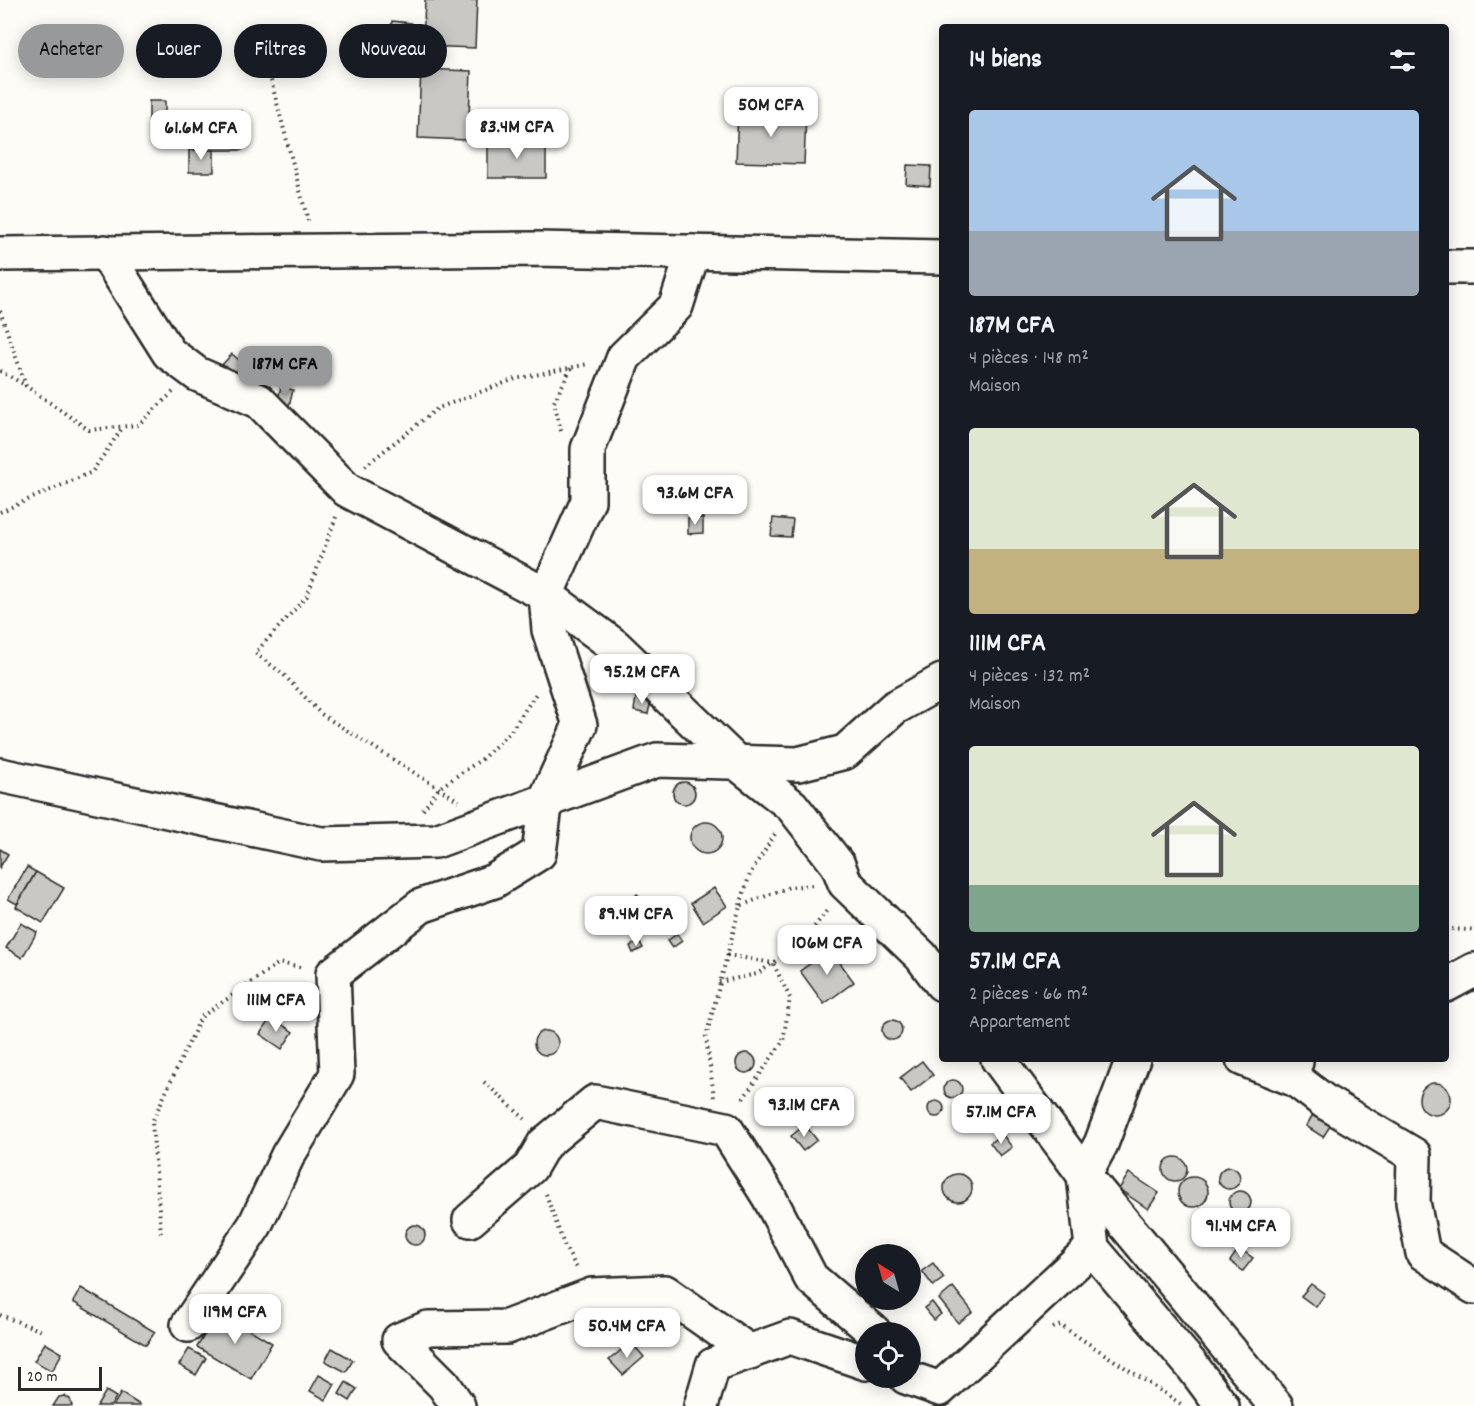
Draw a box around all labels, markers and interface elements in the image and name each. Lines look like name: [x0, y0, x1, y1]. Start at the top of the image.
chip: Acheter: [18, 24, 124, 78]
chip: Louer: [136, 24, 222, 78]
chip: Filtres: [234, 24, 327, 78]
chip: Nouveau: [339, 24, 447, 78]
text: 14 biens: [969, 42, 1042, 79]
icon: filters: [1386, 44, 1419, 77]
pin: 50M CFA: [716, 87, 826, 138]
text: 50M CFA: [738, 92, 804, 120]
pin: 83.4M CFA: [448, 109, 586, 160]
pin: 61.6M CFA: [132, 110, 270, 161]
text: 83.4M CFA: [480, 114, 554, 142]
text: 61.6M CFA: [164, 115, 238, 143]
icon: home: [1140, 149, 1248, 257]
text: 187M CFA: [969, 308, 1055, 345]
text: 4 pièces · 148 m²: [969, 345, 1089, 373]
pin: 187M CFA: [223, 346, 347, 397]
text: 187M CFA: [252, 351, 318, 379]
text: Maison: [969, 373, 1020, 401]
icon: home: [1140, 467, 1248, 575]
pin: 93.6M CFA: [626, 475, 764, 526]
text: 93.6M CFA: [656, 480, 734, 508]
text: 111M CFA: [969, 626, 1046, 663]
pin: 95.2M CFA: [573, 654, 711, 705]
text: 95.2M CFA: [604, 659, 680, 687]
text: 4 pièces · 132 m²: [969, 663, 1090, 691]
text: Maison: [969, 691, 1020, 719]
icon: home: [1140, 785, 1248, 893]
pin: 89.4M CFA: [567, 896, 705, 947]
text: 89.4M CFA: [599, 901, 673, 929]
pin: 106M CFA: [765, 925, 889, 976]
text: 106M CFA: [791, 930, 863, 958]
text: 57.1M CFA: [969, 944, 1061, 981]
text: 2 pièces · 66 m²: [969, 981, 1088, 1009]
pin: 111M CFA: [214, 982, 338, 1033]
text: 111M CFA: [246, 987, 306, 1015]
text: Appartement: [969, 1009, 1071, 1037]
pin: 93.1M CFA: [735, 1087, 873, 1138]
text: 93.1M CFA: [768, 1092, 840, 1120]
pin: 57.1M CFA: [932, 1094, 1070, 1145]
text: 57.1M CFA: [966, 1099, 1036, 1127]
pin: 91.4M CFA: [1172, 1208, 1310, 1259]
text: 91.4M CFA: [1205, 1213, 1277, 1241]
north arrow: [855, 1244, 921, 1310]
map controls: [855, 1244, 921, 1388]
pin: 119M CFA: [173, 1294, 297, 1345]
text: 119M CFA: [203, 1299, 267, 1327]
pin: 50.4M CFA: [558, 1308, 696, 1359]
text: 50.4M CFA: [588, 1313, 666, 1341]
button: locate: [855, 1322, 921, 1388]
scale bar: [18, 1364, 102, 1392]
text: 20 m: [27, 1366, 57, 1389]

